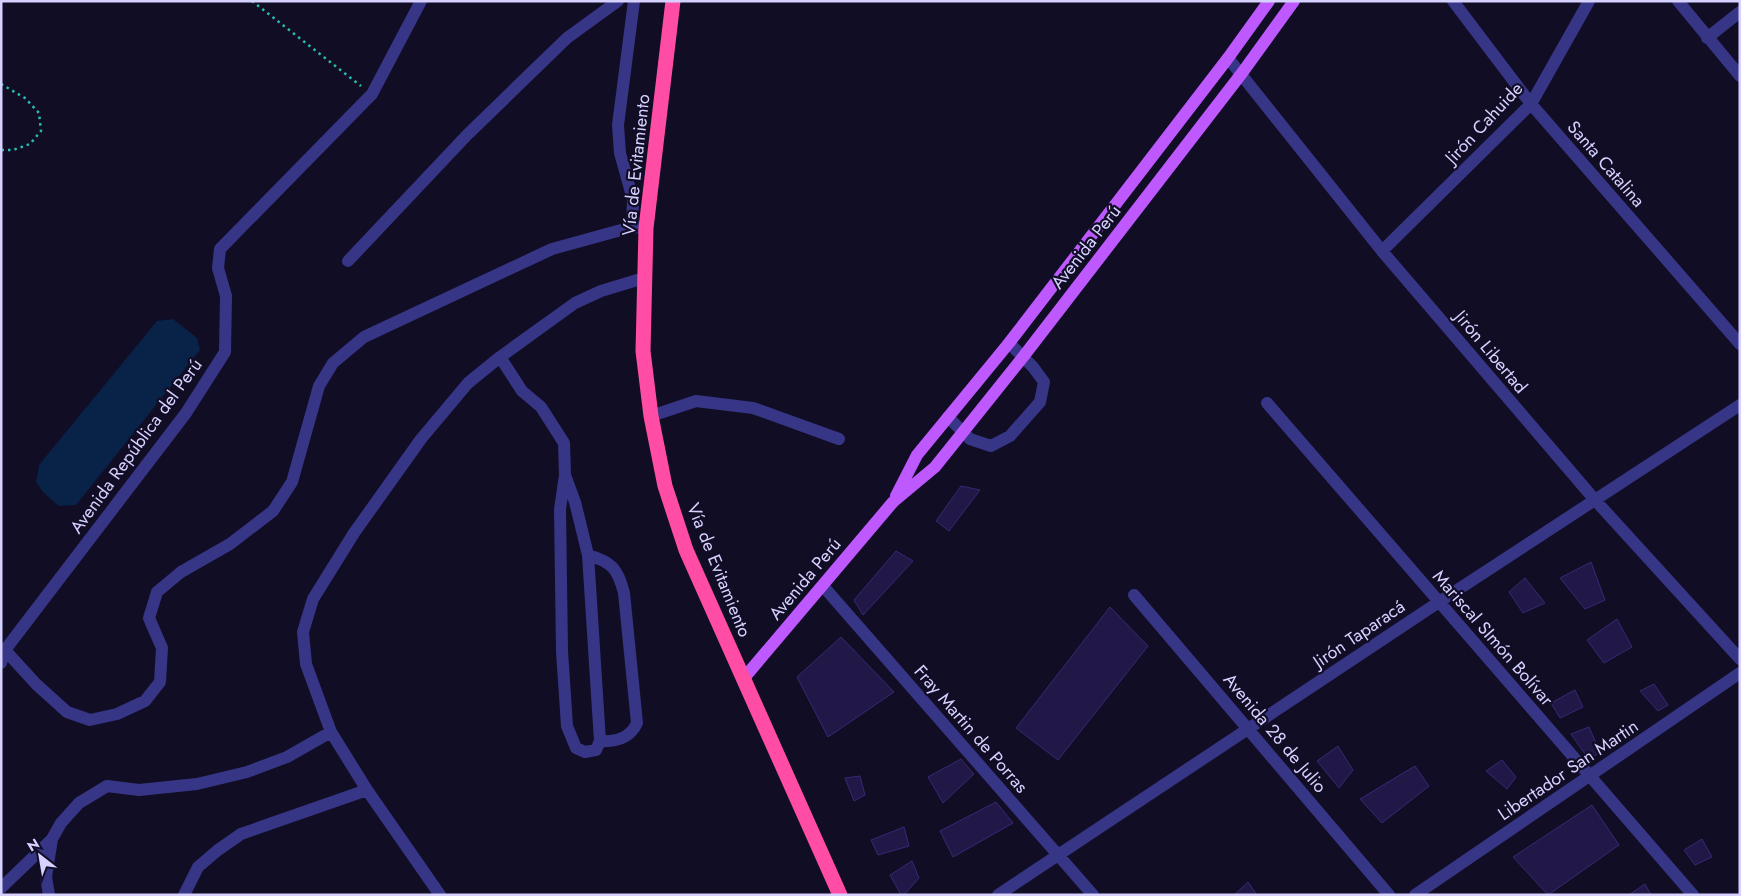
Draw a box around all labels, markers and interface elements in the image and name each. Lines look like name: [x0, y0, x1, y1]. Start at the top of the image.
street label: Jirón Cahuide: [1438, 76, 1529, 171]
street label: Vía de Evitamiento: [616, 93, 656, 237]
street label: Santa Catalina: [1561, 115, 1651, 213]
street label: Avenida Perú: [1045, 199, 1127, 295]
street label: Jirón Libertad: [1447, 303, 1534, 399]
street label: Avenida República del Perú: [64, 353, 208, 539]
street label: Vía de Evitamiento: [680, 499, 758, 641]
street label: Avenida Perú: [763, 532, 847, 626]
street label: Mariscal SImón Bolívar: [1427, 564, 1560, 712]
street label: Jirón Taparacá: [1306, 594, 1410, 676]
street label: Fray Martin de Porras: [908, 659, 1034, 799]
street label: Avenida 28 de Julio: [1217, 668, 1333, 799]
street label: Libertador San Martin: [1493, 713, 1643, 827]
north arrow: [15, 831, 65, 881]
text: N: [23, 833, 43, 856]

